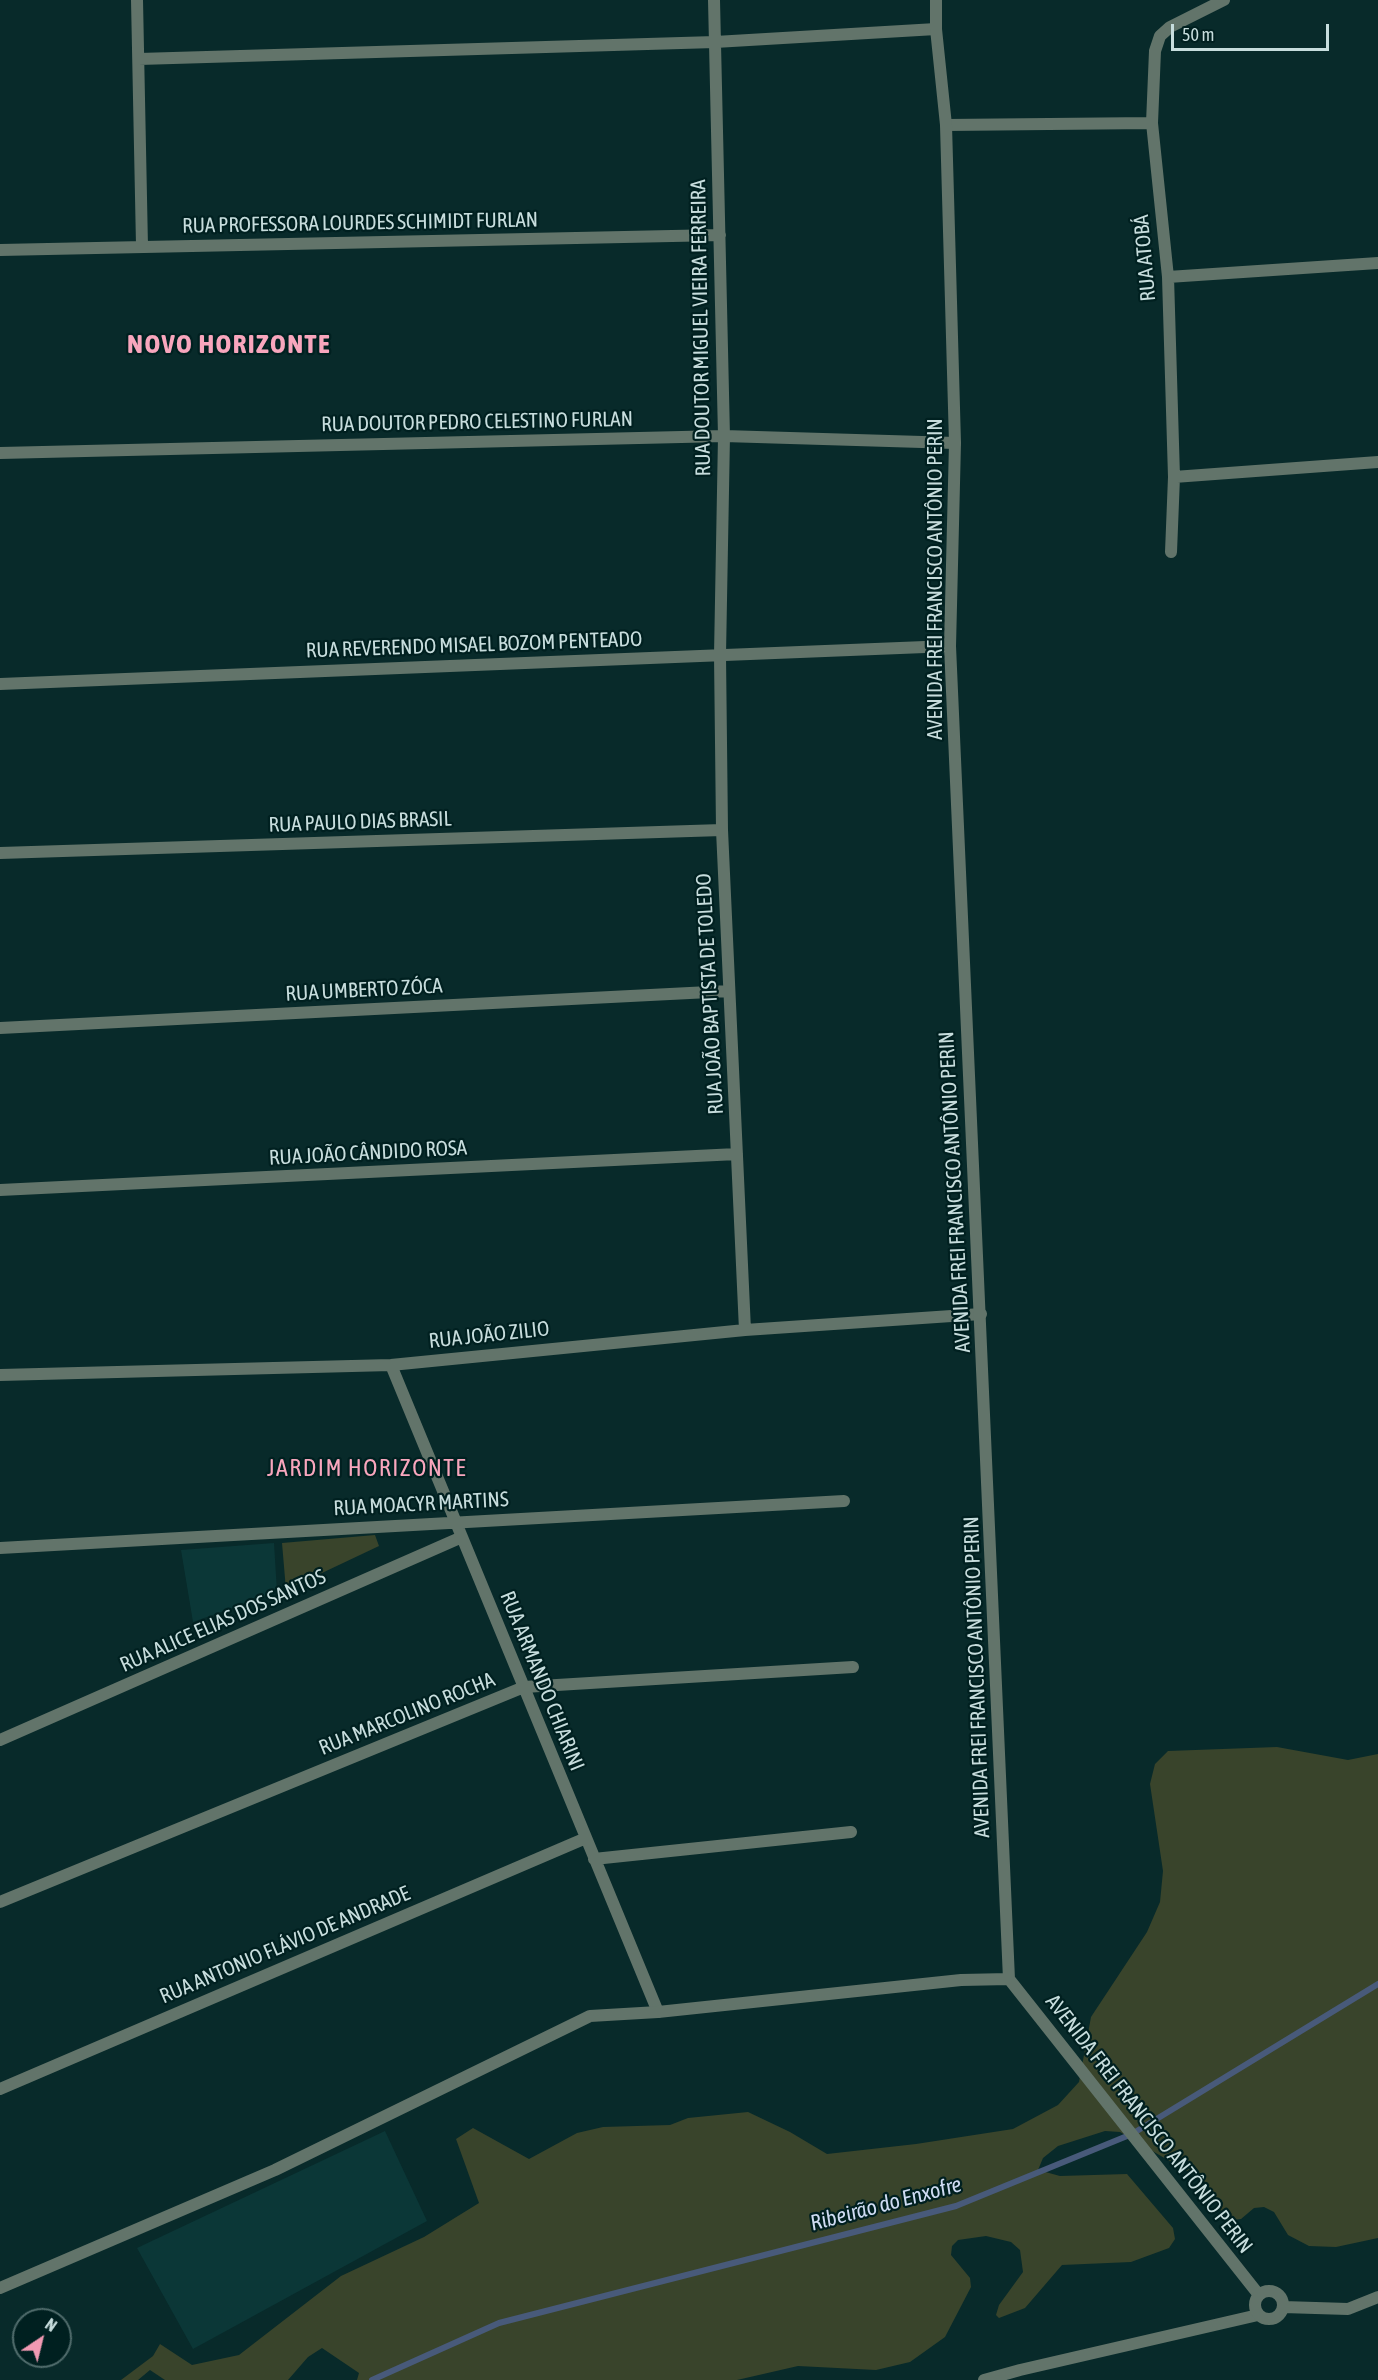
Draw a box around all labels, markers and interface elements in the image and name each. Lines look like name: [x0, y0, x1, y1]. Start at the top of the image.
scale bar: [1174, 12, 1332, 50]
text: 50 m: [1182, 24, 1214, 45]
street label: RUA DOUTOR MIGUEL VIEIRA FERREIRA: [686, 179, 716, 477]
street label: RUA PROFESSORA LOURDES SCHIMIDT FURLAN: [182, 207, 538, 239]
street label: RUA ATOBÁ: [1129, 214, 1161, 302]
district label: NOVO HORIZONTE: [127, 328, 331, 360]
street label: RUA DOUTOR PEDRO CELESTINO FURLAN: [321, 407, 633, 437]
street label: AVENIDA FREI FRANCISCO ANTÔNIO PERIN: [922, 418, 948, 740]
street label: RUA REVERENDO MISAEL BOZOM PENTEADO: [305, 627, 643, 663]
street label: RUA PAULO DIAS BRASIL: [268, 806, 452, 838]
street label: RUA JOÃO BAPTISTA DE TOLEDO: [691, 873, 729, 1115]
street label: RUA UMBERTO ZÓCA: [285, 973, 443, 1007]
street label: AVENIDA FREI FRANCISCO ANTÔNIO PERIN: [934, 1031, 976, 1353]
street label: RUA JOÃO CÂNDIDO ROSA: [268, 1135, 468, 1171]
street label: RUA JOÃO ZILIO: [428, 1316, 550, 1354]
district label: JARDIM HORIZONTE: [267, 1454, 467, 1482]
street label: RUA MOACYR MARTINS: [333, 1487, 509, 1521]
street label: AVENIDA FREI FRANCISCO ANTÔNIO PERIN: [959, 1516, 995, 1838]
street label: RUA ALICE ELIAS DOS SANTOS: [116, 1564, 330, 1678]
street label: RUA ARMANDO CHIARINI: [494, 1588, 590, 1774]
street label: RUA MARCOLINO ROCHA: [315, 1667, 499, 1761]
street label: RUA ANTONIO FLÁVIO DE ANDRADE: [156, 1881, 414, 2009]
street label: AVENIDA FREI FRANCISCO ANTÔNIO PERIN: [1040, 1990, 1258, 2258]
water label: Ribeirão do Enxofre: [807, 2171, 965, 2237]
north arrow: [12, 2308, 72, 2368]
text: N: [42, 2315, 60, 2335]

